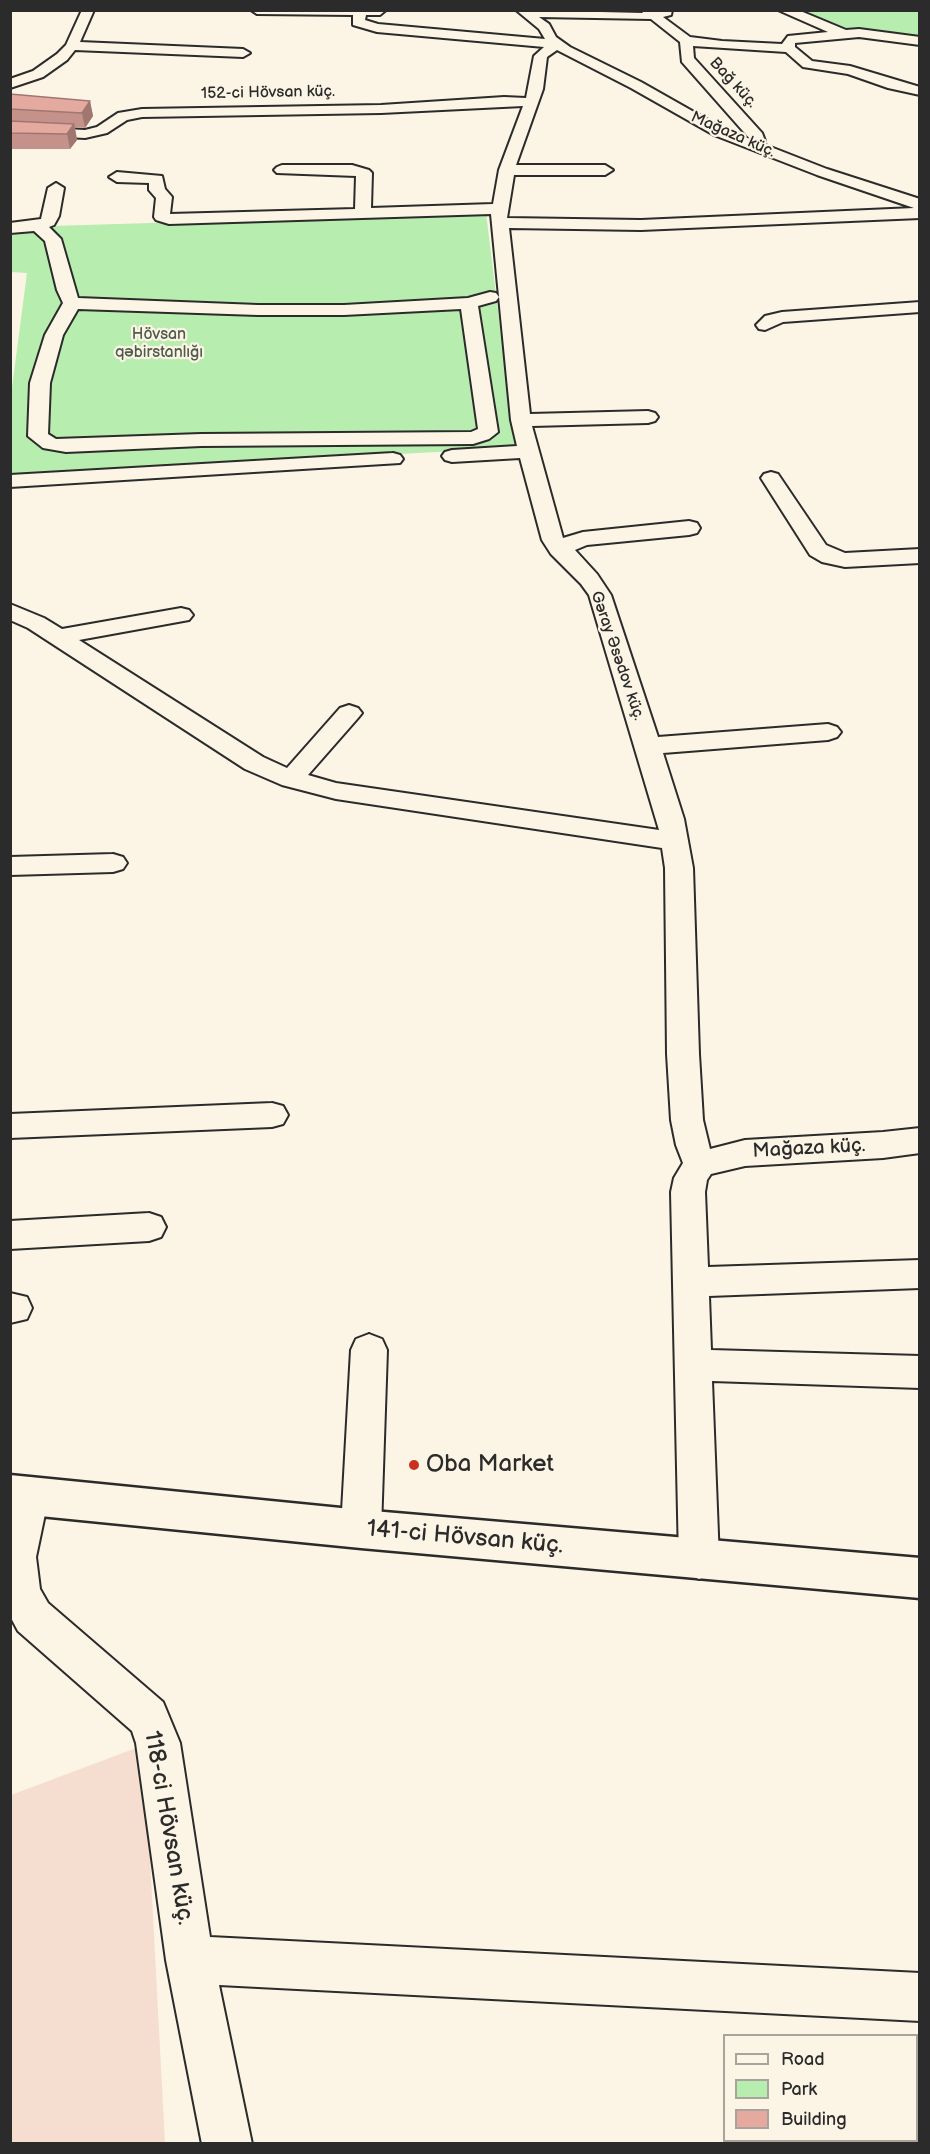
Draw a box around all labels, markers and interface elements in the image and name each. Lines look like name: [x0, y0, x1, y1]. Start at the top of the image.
street label: Bağ küç.: [705, 54, 761, 112]
street label: 152-ci Hövsan küç.: [201, 82, 335, 104]
street label: Mağaza küç.: [688, 108, 778, 162]
park label: Hövsan qəbirstanlığı: [115, 325, 203, 363]
street label: Gəray Əsədov küç.: [586, 589, 648, 723]
street label: Mağaza küç.: [752, 1134, 866, 1164]
place label: Oba Market: [426, 1451, 554, 1479]
marker: Oba Market: [407, 1458, 421, 1472]
street label: 141-ci Hövsan küç.: [365, 1515, 565, 1561]
street label: 118-ci Hövsan küç.: [137, 1729, 199, 1927]
legend: [723, 2034, 918, 2142]
text: Road: [781, 2049, 825, 2070]
text: Park: [781, 2079, 817, 2100]
text: Building: [781, 2109, 847, 2130]

